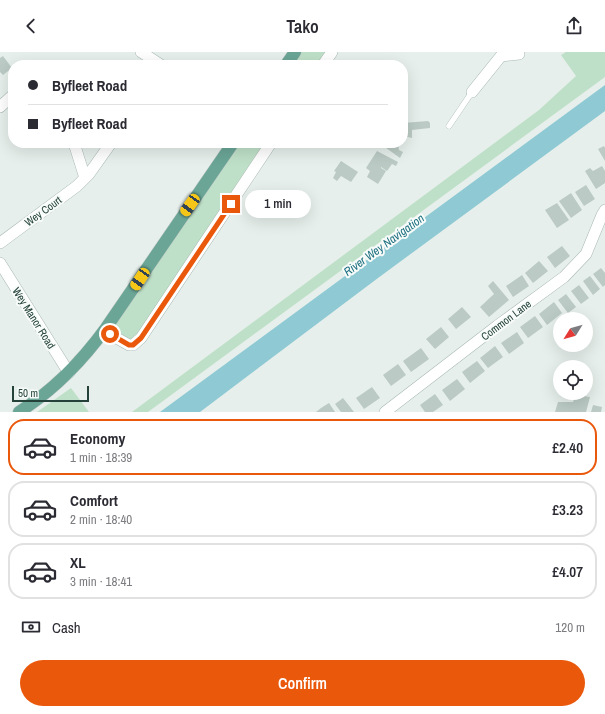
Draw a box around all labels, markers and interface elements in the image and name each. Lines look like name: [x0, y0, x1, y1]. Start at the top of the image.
text: Tako: [286, 14, 319, 39]
icon: back: [20, 15, 42, 37]
icon: share: [563, 15, 585, 37]
text: Byfleet Road: [52, 75, 127, 96]
text: Byfleet Road: [52, 113, 127, 134]
callout: 1 min: [245, 190, 311, 218]
car: [178, 192, 202, 218]
street label: Wey Court: [22, 193, 65, 229]
route end: [222, 195, 240, 213]
text: 1 min: [264, 195, 292, 212]
water label: River Wey Navigation: [340, 210, 428, 280]
car: [128, 266, 152, 292]
street label: Wey Manor Road: [10, 285, 58, 351]
street label: Common Lane: [478, 297, 534, 343]
north arrow: [553, 312, 593, 352]
map controls: [553, 312, 593, 400]
route start: [101, 325, 119, 343]
button: locate: [553, 360, 593, 400]
scale bar: [12, 384, 89, 403]
text: 50 m: [18, 386, 38, 400]
text: Economy: [70, 428, 125, 449]
icon: car: [22, 429, 58, 465]
text: £2.40: [552, 437, 583, 458]
text: 1 min · 18:39: [70, 449, 132, 466]
text: Comfort: [70, 490, 118, 511]
icon: car: [22, 491, 58, 527]
text: £3.23: [552, 499, 583, 520]
text: 2 min · 18:40: [70, 511, 132, 528]
text: XL: [70, 552, 86, 573]
icon: car: [22, 553, 58, 589]
text: £4.07: [552, 561, 583, 582]
text: 3 min · 18:41: [70, 573, 132, 590]
icon: cash: [20, 616, 42, 638]
text: Cash: [52, 617, 81, 638]
text: 120 m: [555, 619, 585, 636]
button: Confirm: [20, 660, 585, 706]

